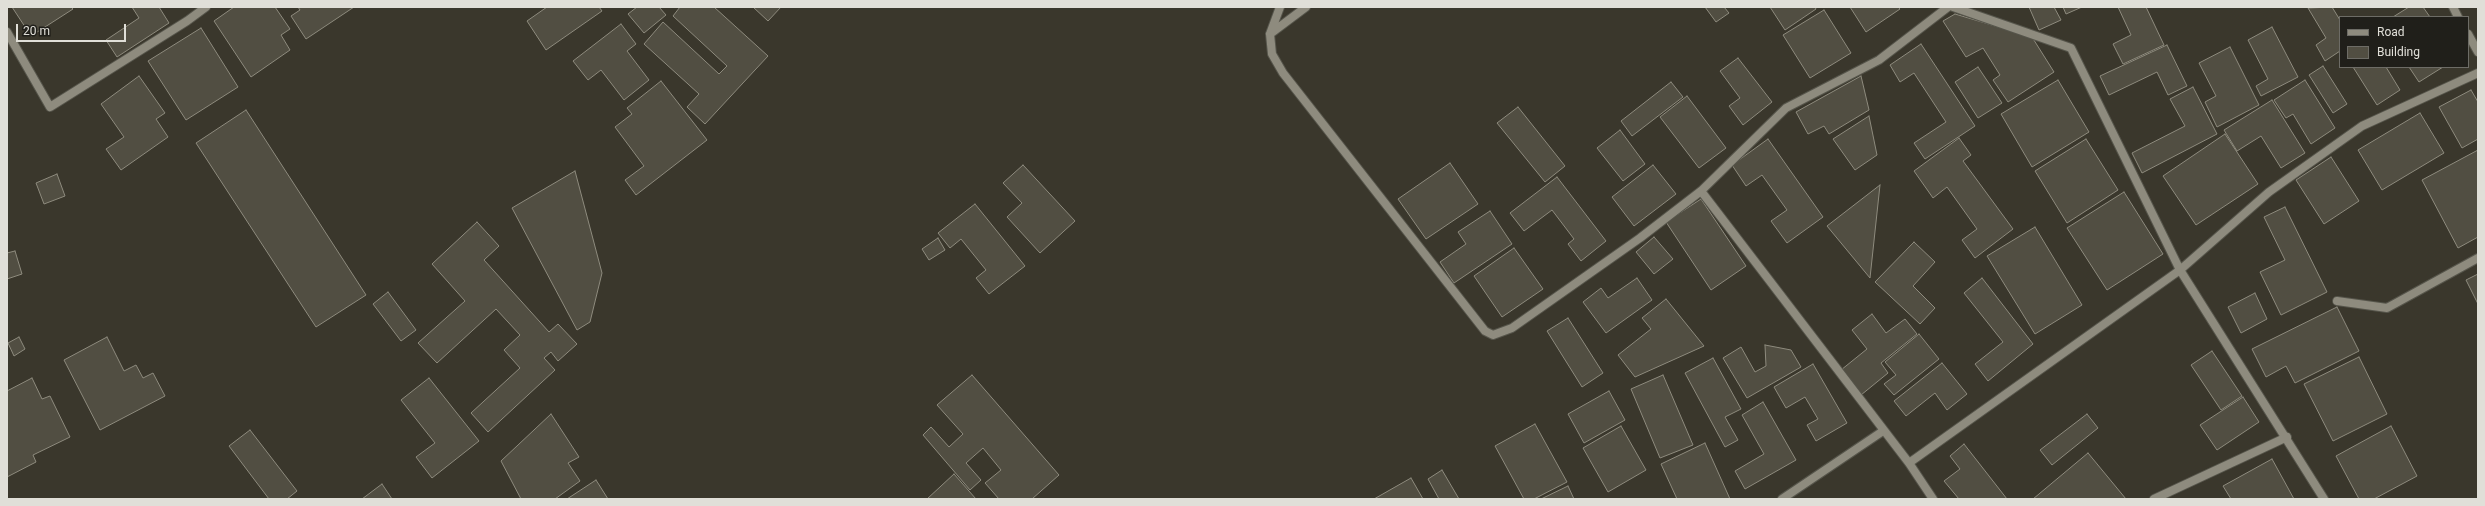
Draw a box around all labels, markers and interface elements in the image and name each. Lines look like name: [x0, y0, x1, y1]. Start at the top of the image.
scale bar: [18, 16, 128, 42]
legend: [2339, 16, 2469, 68]
text: 20 m: [23, 24, 50, 38]
text: Road: [2377, 25, 2405, 39]
text: Building: [2377, 45, 2420, 59]

